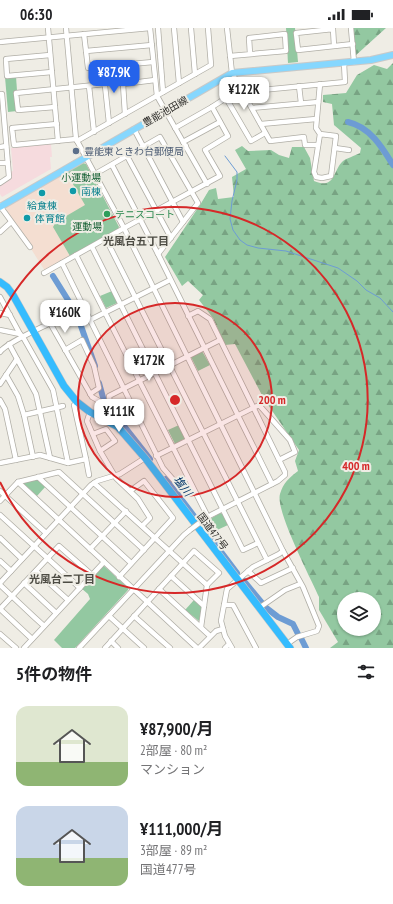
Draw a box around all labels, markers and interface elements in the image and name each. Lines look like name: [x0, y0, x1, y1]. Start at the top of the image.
text: 06:30: [20, 5, 52, 24]
pin: ¥87.9K: [81, 60, 147, 94]
text: ¥87.9K: [97, 64, 131, 81]
pin: ¥122K: [216, 77, 272, 111]
text: ¥122K: [228, 81, 260, 98]
street label: 豊能池田線: [140, 93, 190, 130]
place label: 豊能東ときわ台郵便局: [84, 145, 184, 158]
marker: 豊能東ときわ台郵便局: [71, 146, 81, 156]
park label: 小運動場: [61, 171, 101, 184]
place label: 南棟: [81, 185, 101, 198]
marker: 南棟: [68, 186, 78, 196]
marker: 給食棟: [37, 188, 47, 198]
place label: 給食棟: [27, 199, 57, 212]
place label: テニスコート: [115, 208, 175, 221]
marker: テニスコート: [102, 209, 112, 219]
place label: 体育館: [35, 212, 65, 225]
marker: 体育館: [22, 213, 32, 223]
park label: 運動場: [72, 220, 102, 233]
district label: 光風台五丁目: [103, 234, 169, 248]
pin: ¥160K: [37, 300, 93, 334]
text: ¥160K: [49, 304, 81, 321]
pin: ¥172K: [121, 348, 177, 382]
text: ¥172K: [133, 352, 165, 369]
text: 200 m: [258, 392, 286, 407]
centre of rings: [168, 393, 182, 407]
pin: ¥111K: [91, 399, 147, 433]
text: ¥111K: [103, 403, 135, 420]
text: 400 m: [342, 458, 370, 473]
water label: 塩川: [171, 473, 196, 500]
street label: 国道477号: [194, 510, 231, 553]
district label: 光風台二丁目: [29, 572, 95, 586]
map controls: [337, 592, 381, 636]
button: layers: [337, 592, 381, 636]
icon: filters: [355, 661, 377, 683]
text: 5件の物件: [16, 663, 92, 685]
text: ¥87,900/月: [140, 718, 214, 740]
icon: home: [48, 722, 96, 770]
text: 2部屋 · 80 m²: [140, 742, 207, 759]
text: マンション: [140, 761, 205, 778]
text: ¥111,000/月: [140, 818, 224, 840]
icon: home: [48, 822, 96, 870]
text: 3部屋 · 89 m²: [140, 842, 207, 859]
text: 国道477号: [140, 861, 197, 878]

